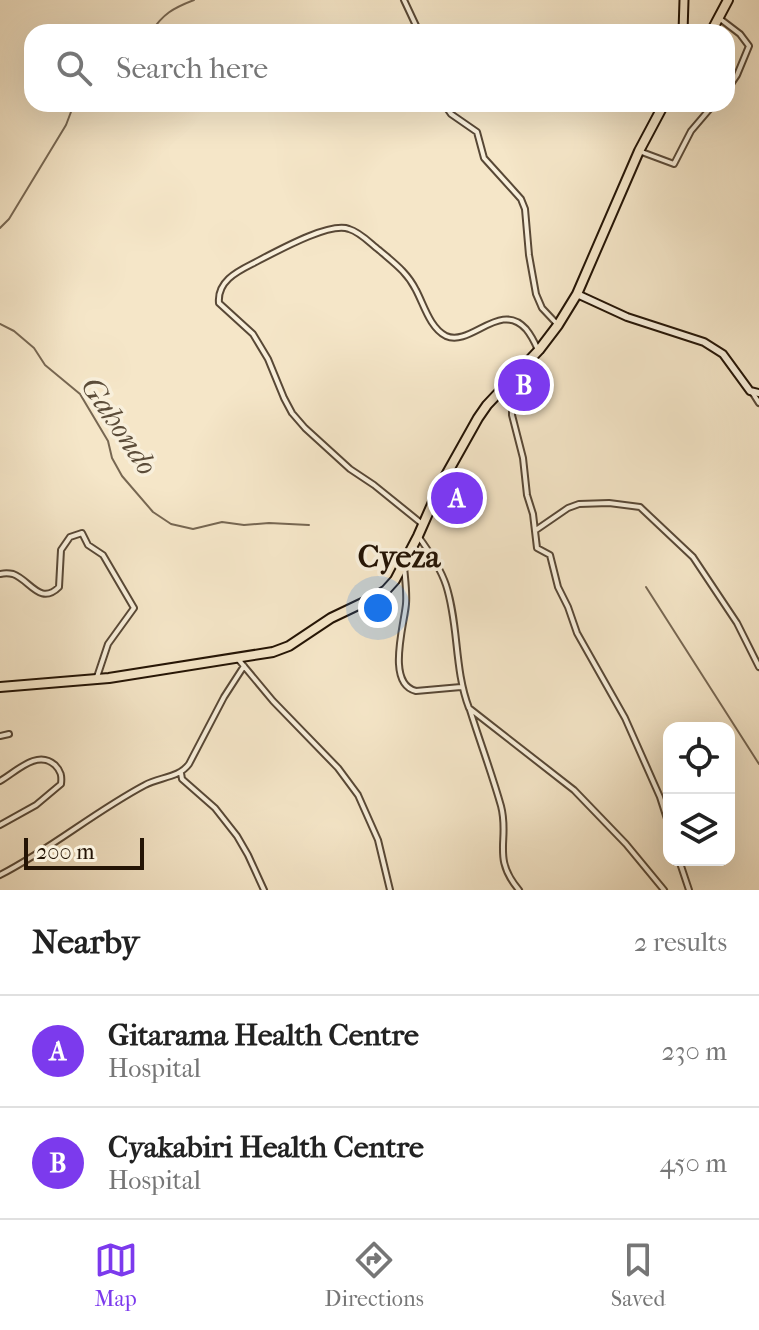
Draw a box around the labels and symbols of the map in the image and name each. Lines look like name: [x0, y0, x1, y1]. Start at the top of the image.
pin: B: [498, 355, 550, 415]
water label: Gahondo: [73, 370, 165, 482]
pin: A: [431, 468, 483, 528]
district label: Cyeza: [358, 538, 442, 575]
your location: [358, 588, 398, 628]
scale bar: [24, 834, 144, 870]

